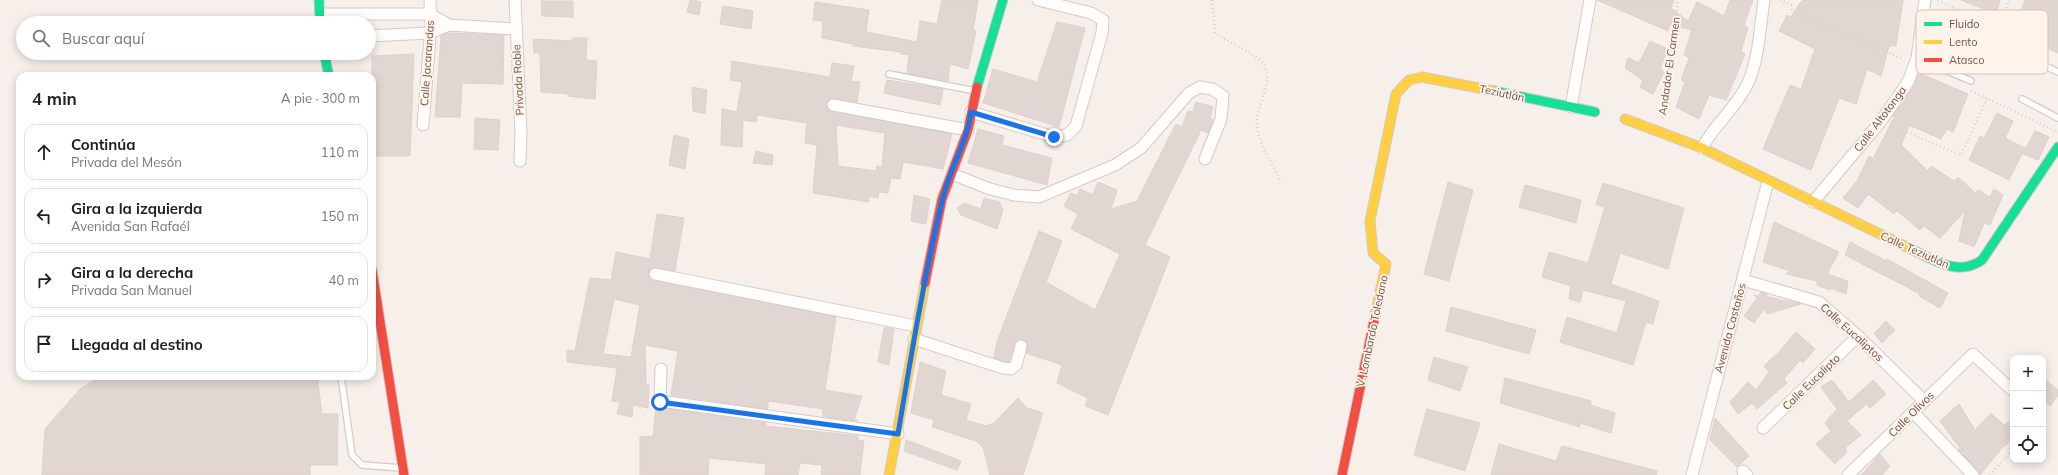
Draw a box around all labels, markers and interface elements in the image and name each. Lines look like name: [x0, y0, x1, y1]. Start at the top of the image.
legend: [1916, 10, 2048, 74]
search box: [16, 16, 376, 60]
street label: Andador El Carmen: [1655, 16, 1683, 116]
text: Fluido: [1949, 17, 1980, 31]
street label: Calle Jacarandas: [417, 20, 437, 106]
icon: search: [30, 27, 52, 49]
text: Buscar aquí: [62, 29, 144, 48]
text: Lento: [1949, 35, 1977, 49]
street label: Privada Roble: [509, 44, 527, 116]
text: Atasco: [1949, 53, 1984, 67]
street label: Teziutlán: [1478, 81, 1526, 105]
street label: Calle Altotonga: [1851, 83, 1909, 155]
text: 4 min: [32, 88, 77, 109]
text: A pie · 300 m: [281, 90, 360, 106]
route end: [1045, 128, 1063, 146]
text: Continúa: [71, 135, 136, 154]
icon: ahead: [33, 141, 55, 163]
text: 110 m: [321, 144, 359, 160]
text: Privada del Mesón: [71, 154, 182, 170]
text: Gira a la izquierda: [71, 199, 202, 218]
icon: left: [33, 205, 55, 227]
text: 150 m: [321, 208, 359, 224]
text: Avenida San Rafaél: [71, 218, 190, 234]
street label: Calle Teziutlán: [1878, 229, 1952, 271]
text: Gira a la derecha: [71, 263, 193, 282]
icon: right: [33, 269, 55, 291]
text: 40 m: [329, 272, 359, 288]
street label: V. Lombardo Toledano: [1353, 274, 1391, 388]
street label: Avenida Castaños: [1711, 281, 1749, 375]
text: Privada San Manuel: [71, 282, 192, 298]
street label: Calle Eucaliptos: [1818, 300, 1886, 364]
icon: arrive: [33, 333, 55, 355]
text: Llegada al destino: [71, 335, 203, 354]
street label: Calle Eucalipto: [1779, 351, 1843, 413]
map controls: [2010, 355, 2046, 463]
button: +: [2010, 355, 2046, 391]
street label: Calle Olivos: [1885, 388, 1937, 440]
button: −: [2010, 391, 2046, 427]
route start: [651, 393, 669, 411]
button: locate: [2010, 427, 2046, 463]

